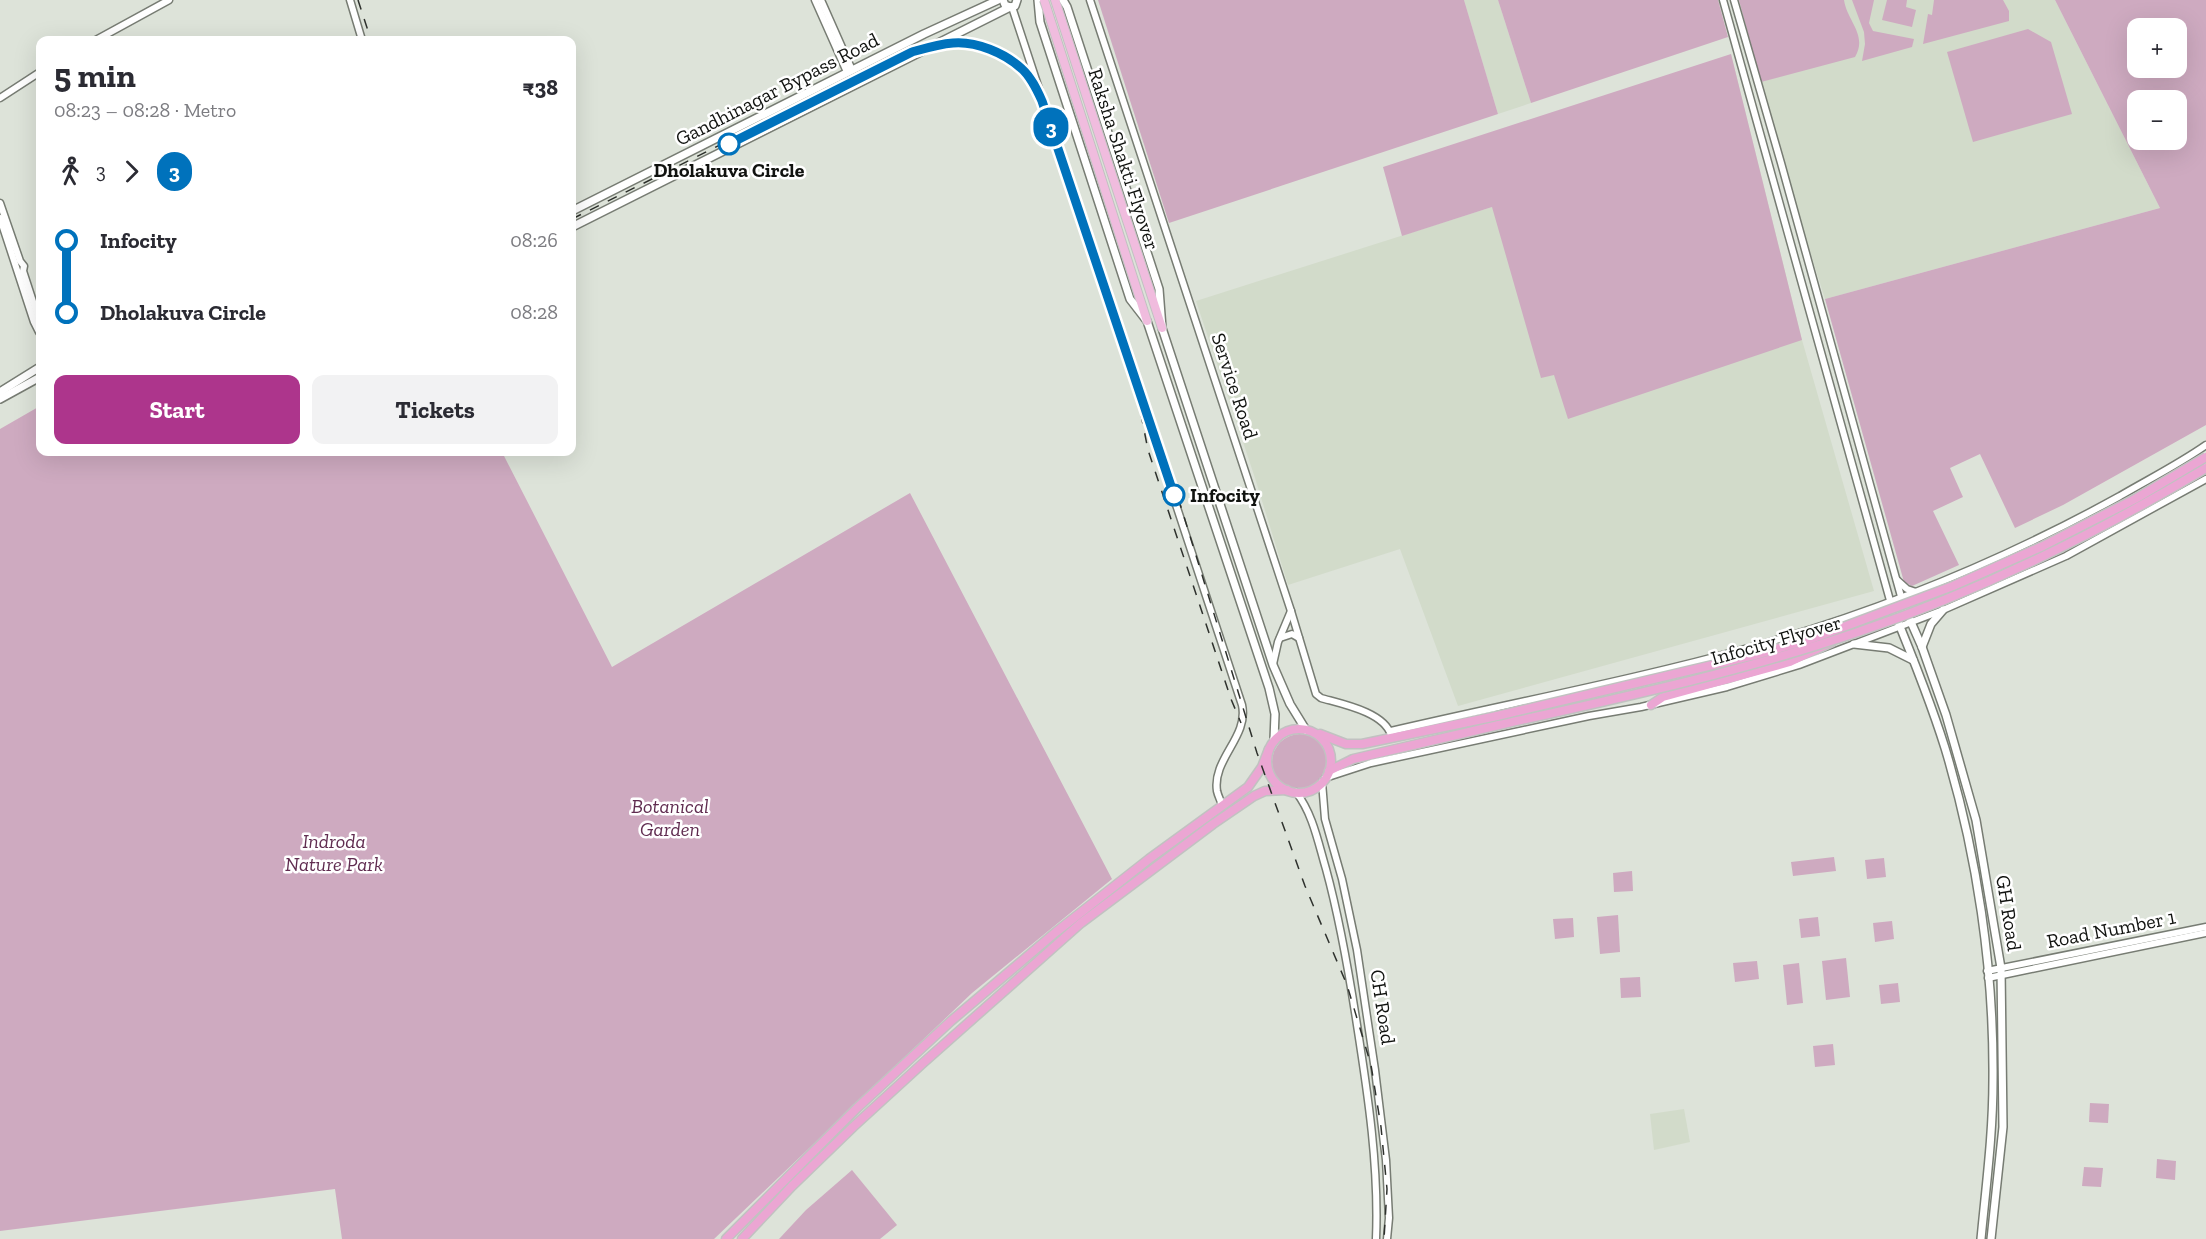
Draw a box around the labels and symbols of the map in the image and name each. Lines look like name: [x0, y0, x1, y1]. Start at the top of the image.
street label: Gandhinagar Bypass Road: [671, 27, 883, 151]
street label: Raksha Shakti Flyover: [1083, 65, 1165, 253]
line badge: 3: [1032, 108, 1070, 146]
marker: Dholakuva Circle: [718, 133, 740, 155]
place label: Dholakuva Circle: [654, 158, 805, 182]
street label: Service Road: [1207, 330, 1263, 442]
place label: Infocity: [1190, 483, 1260, 507]
marker: Infocity: [1163, 484, 1185, 506]
street label: Infocity Flyover: [1708, 610, 1844, 670]
park label: Botanical Garden: [631, 794, 709, 841]
park label: Indroda Nature Park: [285, 829, 383, 876]
street label: GH Road: [1991, 873, 2027, 953]
street label: Road Number 1: [2045, 905, 2178, 953]
street label: CH Road: [1365, 968, 1401, 1046]

